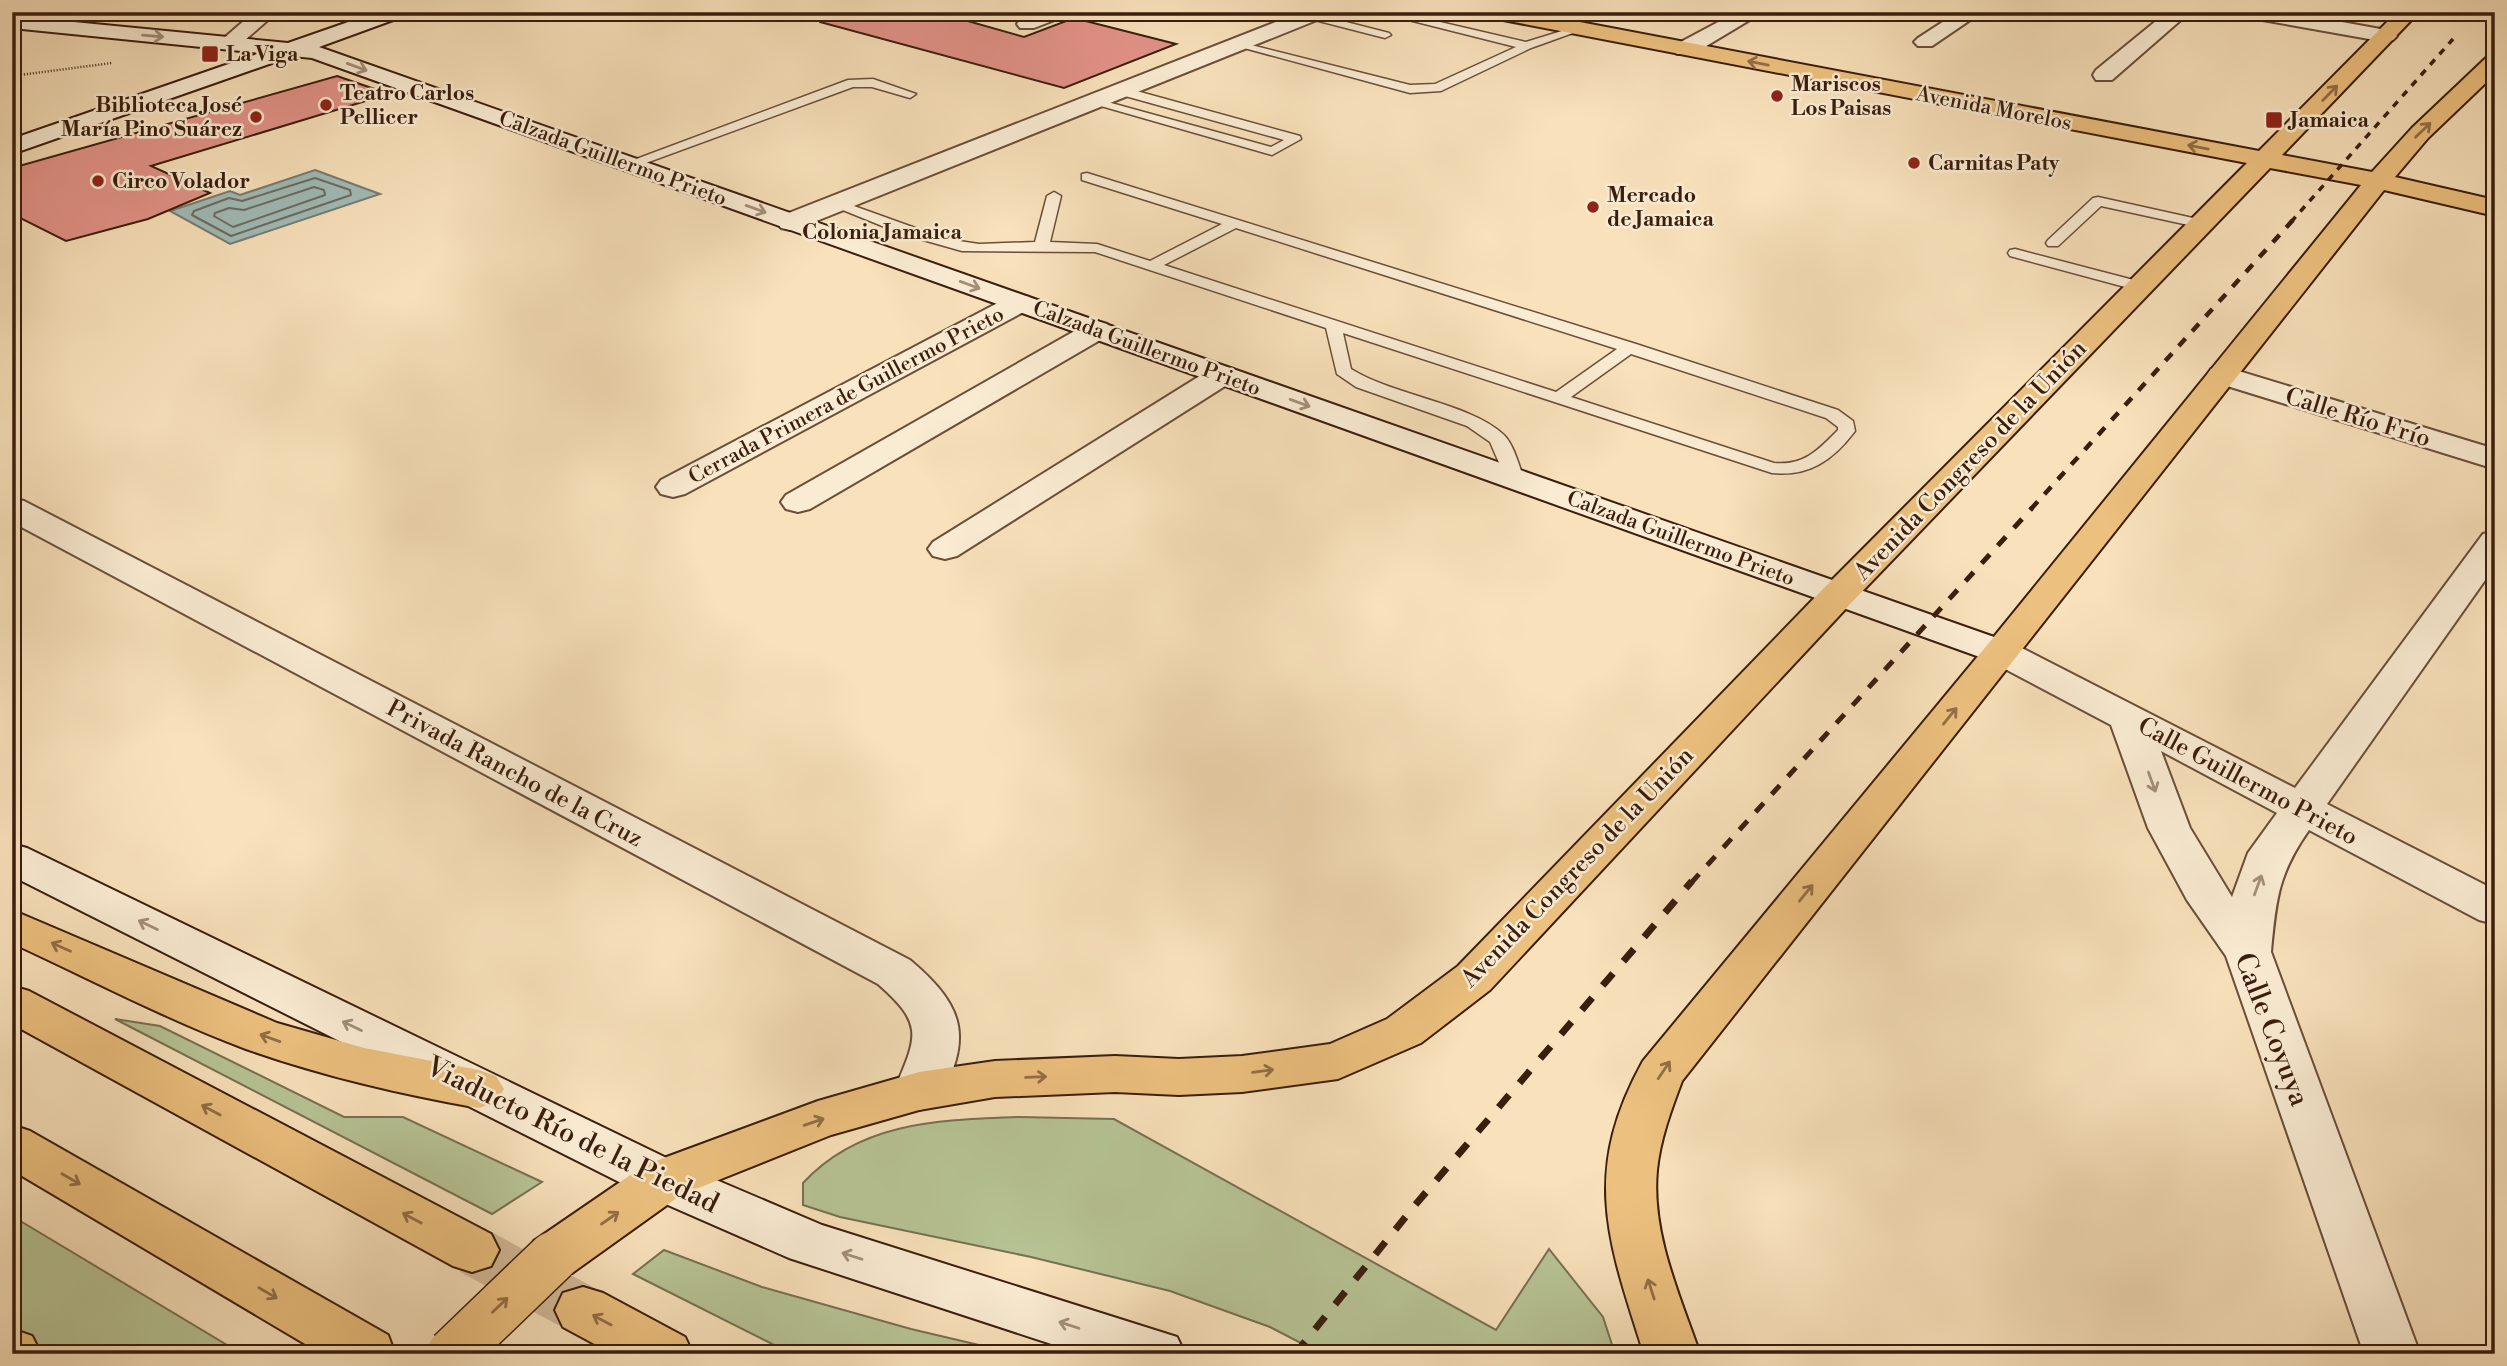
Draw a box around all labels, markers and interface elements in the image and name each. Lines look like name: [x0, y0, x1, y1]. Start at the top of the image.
one-way arrow: [142, 30, 164, 43]
place label: La Viga: [226, 42, 299, 68]
marker: La Viga: [200, 44, 220, 64]
one-way arrow: [1747, 56, 1770, 69]
one-way arrow: [345, 62, 367, 74]
place label: Mariscos Los Paisas: [1791, 72, 1891, 122]
place label: Teatro Carlos Pellicer: [340, 81, 474, 131]
street label: Avenida Morelos: [1913, 81, 2074, 137]
one-way arrow: [2321, 85, 2338, 102]
marker: Mariscos Los Paisas: [1769, 88, 1785, 104]
place label: Biblioteca José María Pino Suárez: [61, 93, 242, 143]
marker: Teatro Carlos Pellicer: [318, 97, 334, 113]
street label: Calzada Guillermo Prieto: [495, 106, 730, 212]
place label: Jamaica: [2287, 108, 2370, 134]
marker: Biblioteca José María Pino Suárez: [248, 109, 264, 125]
marker: Jamaica: [2264, 110, 2284, 130]
one-way arrow: [2415, 122, 2432, 139]
one-way arrow: [2187, 139, 2210, 153]
place label: Carnitas Paty: [1928, 151, 2060, 177]
marker: Carnitas Paty: [1906, 155, 1922, 171]
place label: Circo Volador: [112, 169, 250, 195]
marker: Circo Volador: [90, 173, 106, 189]
place label: Mercado de Jamaica: [1607, 183, 1714, 233]
marker: Mercado de Jamaica: [1585, 199, 1601, 215]
one-way arrow: [744, 204, 766, 216]
district label: Colonia Jamaica: [802, 220, 963, 246]
one-way arrow: [959, 279, 981, 292]
street label: Calzada Guillermo Prieto: [1029, 296, 1264, 402]
street label: Cerrada Primera de Guillermo Prieto: [684, 301, 1009, 490]
street label: Avenida Congreso de la Unión: [1847, 334, 2094, 588]
street label: Calle Río Frío: [2281, 382, 2434, 454]
one-way arrow: [1288, 397, 1310, 410]
street label: Calzada Guillermo Prieto: [1563, 486, 1798, 592]
street label: Privada Rancho de la Cruz: [381, 694, 648, 854]
one-way arrow: [1942, 708, 1957, 726]
street label: Calle Guillermo Prieto: [2132, 711, 2363, 853]
street label: Avenida Congreso de la Unión: [1454, 741, 1701, 995]
one-way arrow: [2146, 770, 2159, 792]
one-way arrow: [2253, 875, 2265, 897]
one-way arrow: [1799, 884, 1814, 902]
one-way arrow: [138, 918, 159, 932]
one-way arrow: [51, 940, 73, 953]
street label: Calle Coyuya: [2226, 948, 2317, 1112]
one-way arrow: [342, 1019, 363, 1033]
one-way arrow: [259, 1031, 281, 1043]
street label: Viaducto Río de la Piedad: [419, 1049, 725, 1222]
one-way arrow: [1657, 1061, 1672, 1080]
one-way arrow: [1252, 1065, 1274, 1078]
one-way arrow: [1025, 1071, 1048, 1084]
one-way arrow: [201, 1103, 222, 1116]
one-way arrow: [803, 1115, 825, 1127]
one-way arrow: [61, 1172, 81, 1186]
one-way arrow: [402, 1210, 422, 1224]
one-way arrow: [599, 1211, 619, 1225]
one-way arrow: [842, 1249, 864, 1262]
one-way arrow: [1644, 1278, 1656, 1300]
one-way arrow: [257, 1287, 277, 1301]
one-way arrow: [492, 1297, 509, 1314]
one-way arrow: [593, 1313, 613, 1327]
one-way arrow: [1058, 1318, 1080, 1331]

